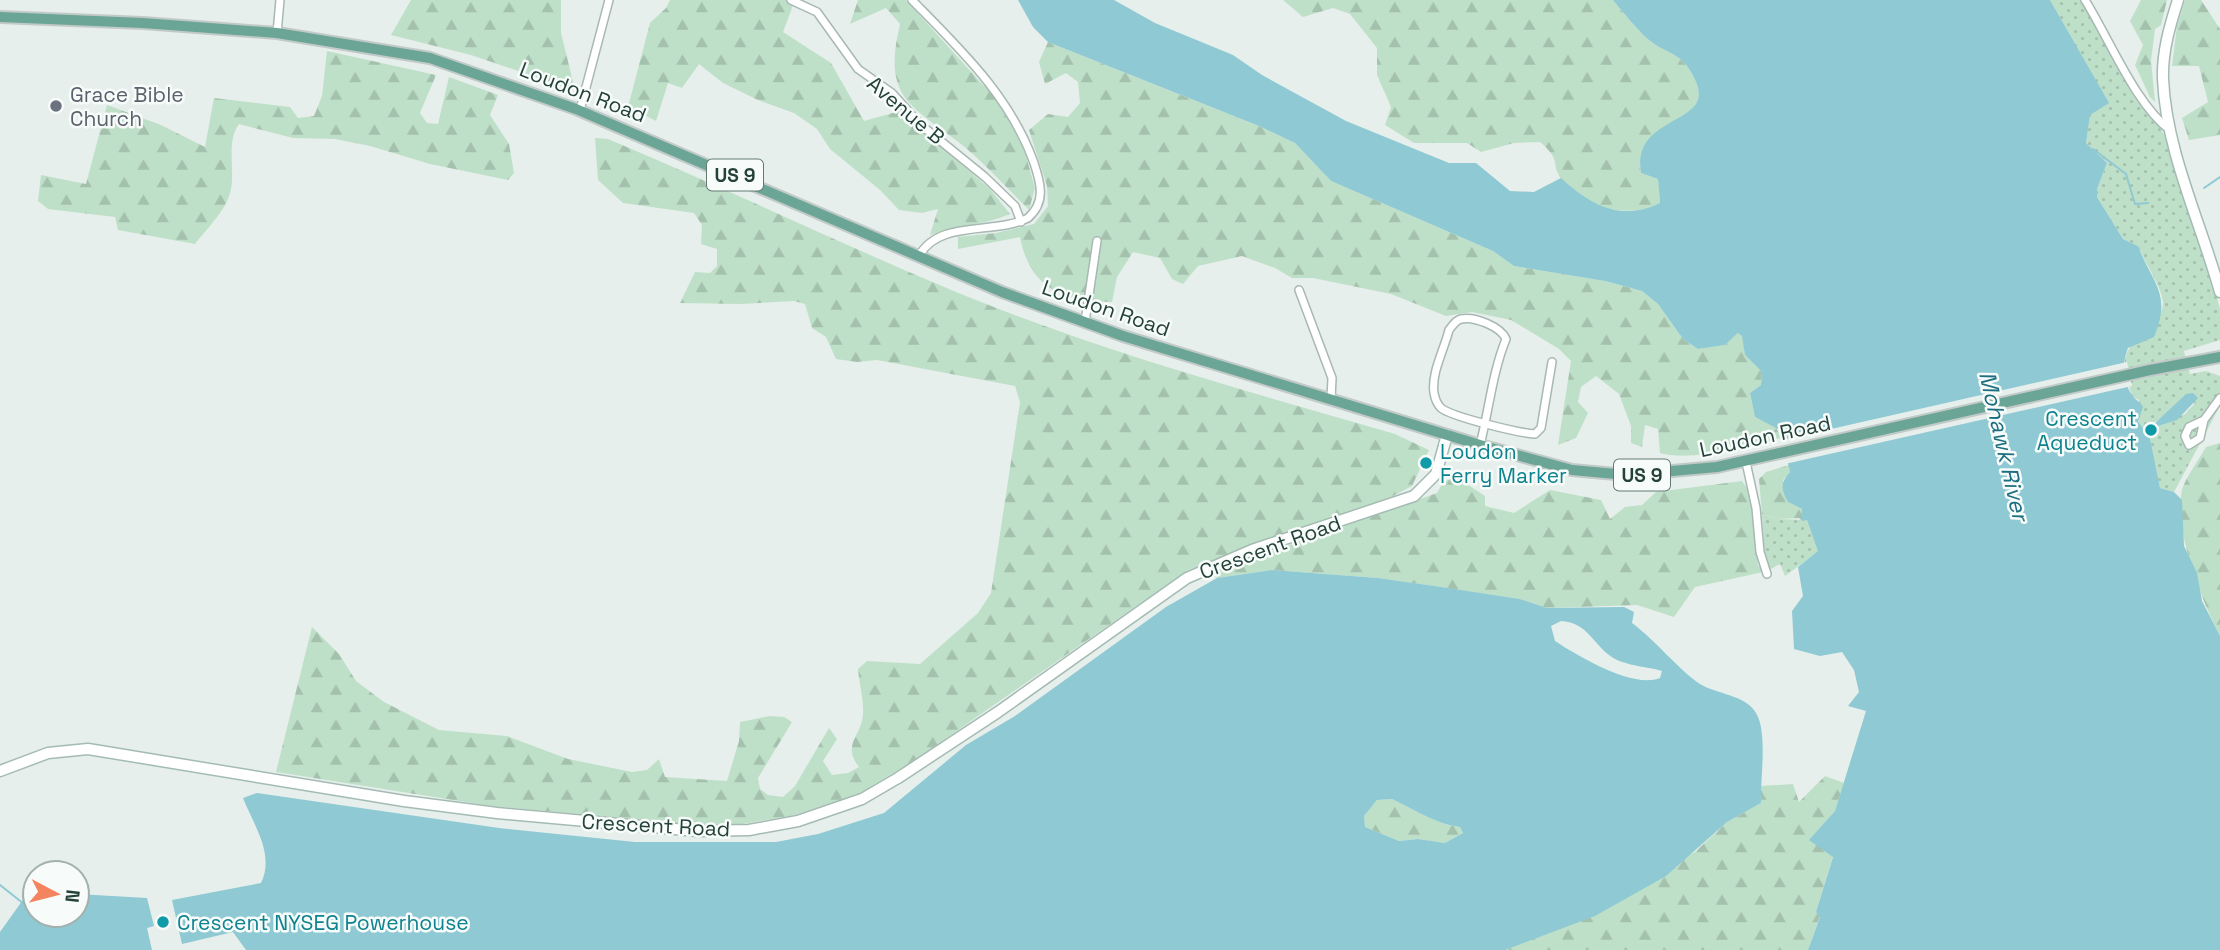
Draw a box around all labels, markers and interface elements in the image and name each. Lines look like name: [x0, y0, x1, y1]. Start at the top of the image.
street label: Loudon Road: [516, 55, 650, 129]
street label: Avenue B: [862, 70, 950, 150]
place label: Grace Bible Church: [70, 81, 184, 132]
marker: Grace Bible Church: [48, 98, 64, 114]
road number: US 9: [707, 160, 763, 190]
street label: Loudon Road: [1038, 273, 1174, 343]
water label: Mohawk River: [1972, 368, 2036, 526]
place label: Crescent Aqueduct: [2037, 405, 2137, 456]
street label: Loudon Road: [1697, 409, 1833, 463]
marker: Crescent Aqueduct: [2143, 422, 2159, 438]
place label: Loudon Ferry Marker: [1440, 438, 1567, 489]
marker: Loudon Ferry Marker: [1418, 455, 1434, 471]
road number: US 9: [1614, 460, 1670, 490]
street label: Crescent Road: [1196, 509, 1344, 585]
street label: Crescent Road: [581, 808, 731, 842]
north arrow: [21, 859, 91, 929]
text: N: [59, 888, 86, 904]
place label: Crescent NYSEG Powerhouse: [177, 909, 469, 936]
marker: Crescent NYSEG Powerhouse: [155, 914, 171, 930]

